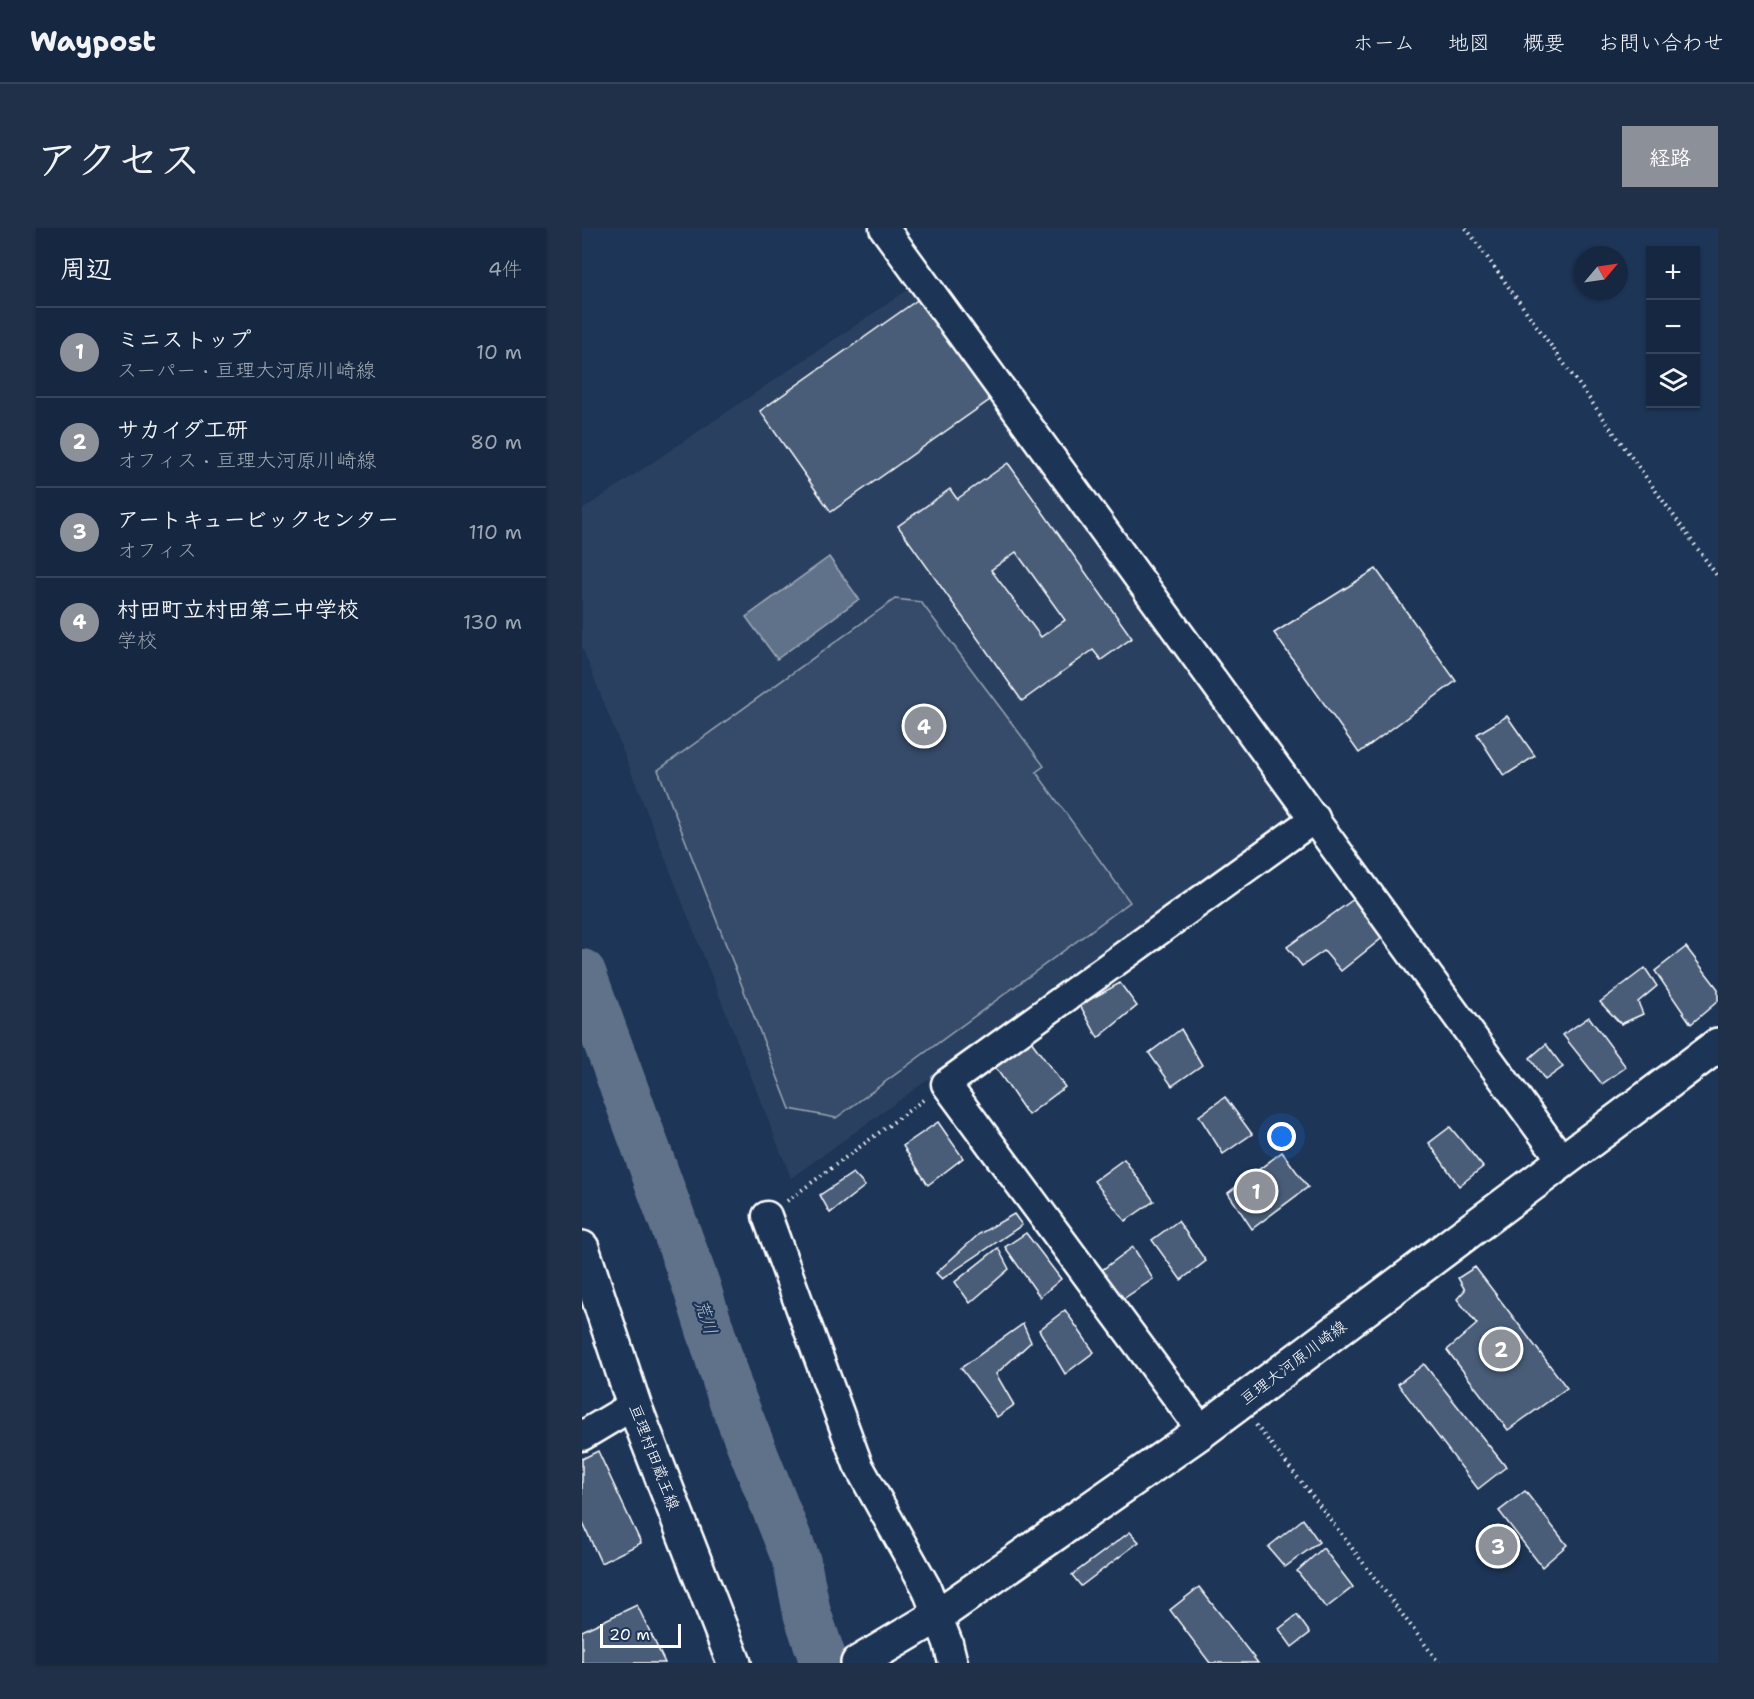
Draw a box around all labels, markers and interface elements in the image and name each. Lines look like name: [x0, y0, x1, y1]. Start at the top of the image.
text: Waypost: [30, 22, 156, 60]
text: ホーム: [1353, 29, 1415, 57]
text: 地図: [1448, 29, 1490, 57]
text: 概要: [1523, 29, 1565, 57]
text: お問い合わせ: [1598, 29, 1724, 57]
button: 経路: [1622, 126, 1718, 187]
text: アクセス: [36, 131, 201, 187]
north arrow: [1574, 246, 1628, 300]
map controls: [1646, 246, 1700, 408]
button: +: [1646, 246, 1700, 300]
text: 周辺: [60, 251, 112, 286]
text: 4件: [488, 256, 522, 282]
button: −: [1646, 300, 1700, 354]
text: ミニストップ: [117, 325, 251, 354]
text: 1: [75, 339, 84, 365]
text: 10 m: [476, 339, 522, 365]
button: layers: [1646, 354, 1700, 408]
text: スーパー · 亘理大河原川崎線: [117, 357, 375, 383]
text: サカイダ工研: [117, 415, 248, 444]
text: 2: [73, 429, 87, 455]
text: 80 m: [470, 429, 522, 455]
text: オフィス · 亘理大河原川崎線: [117, 447, 376, 473]
text: アートキュービックセンター: [117, 505, 399, 534]
text: 3: [73, 519, 87, 545]
text: 110 m: [468, 519, 522, 545]
text: オフィス: [117, 537, 197, 563]
text: 村田町立村田第二中学校: [117, 595, 359, 624]
text: 4: [73, 609, 87, 635]
text: 130 m: [463, 609, 522, 635]
text: 学校: [117, 627, 157, 653]
pin: 4: [904, 704, 944, 748]
your location: [1267, 1122, 1296, 1151]
pin: 1: [1236, 1168, 1276, 1214]
water label: 荒川: [689, 1296, 723, 1338]
street label: 亘理大河原川崎線: [1236, 1315, 1351, 1409]
pin: 2: [1482, 1326, 1520, 1372]
street label: 亘理村田蔵王線: [625, 1401, 684, 1513]
pin: 3: [1478, 1524, 1518, 1568]
scale bar: [600, 1621, 681, 1648]
text: 20 m: [609, 1624, 650, 1645]

